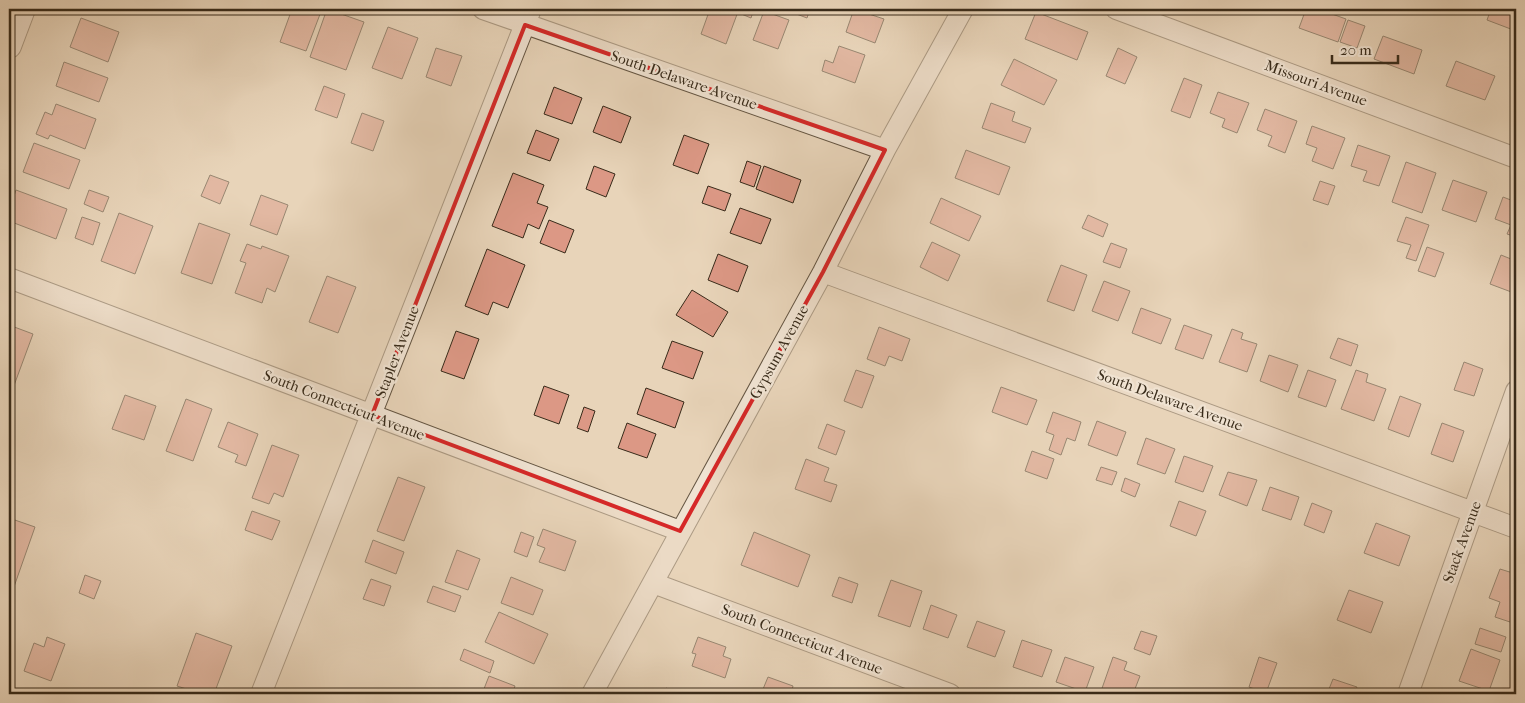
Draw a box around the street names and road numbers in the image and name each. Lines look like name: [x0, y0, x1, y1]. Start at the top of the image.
street label: South Delaware Avenue: [608, 47, 760, 114]
street label: Missouri Avenue: [1262, 56, 1370, 110]
street label: Gypsum Avenue: [746, 301, 813, 402]
street label: Stapler Avenue: [371, 303, 423, 401]
street label: South Delaware Avenue: [1095, 365, 1246, 435]
street label: South Connecticut Avenue: [261, 366, 428, 444]
street label: Stack Avenue: [1439, 498, 1485, 585]
street label: South Connecticut Avenue: [719, 600, 886, 678]

